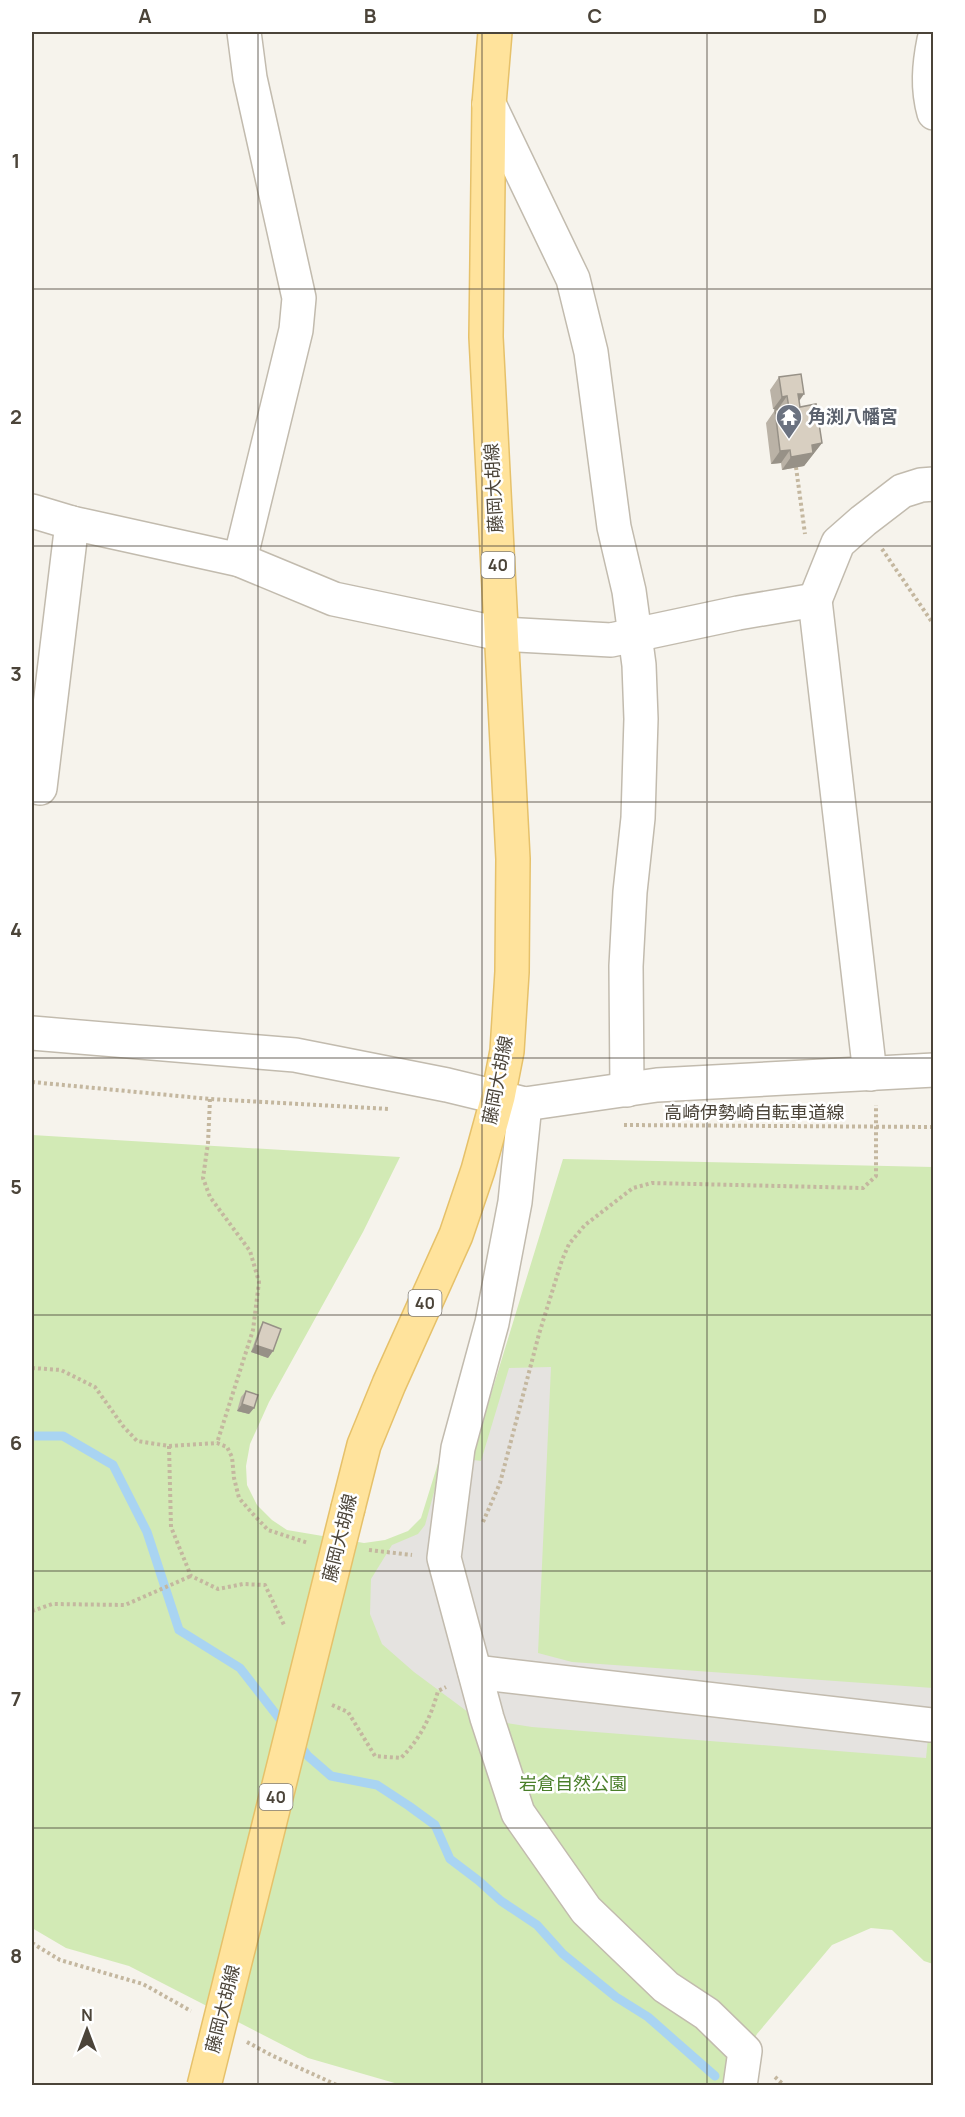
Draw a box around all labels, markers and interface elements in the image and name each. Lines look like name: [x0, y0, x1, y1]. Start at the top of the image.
text: A: [138, 2, 152, 29]
text: B: [364, 2, 377, 29]
text: C: [588, 2, 602, 29]
text: D: [813, 2, 827, 29]
text: 1: [12, 147, 20, 174]
temple icon: 角渕八幡宮: [774, 402, 804, 440]
text: 2: [10, 403, 22, 430]
place label: 角渕八幡宮: [808, 404, 898, 428]
street label: 藤岡大胡線: [479, 442, 507, 534]
road number: 40: [482, 552, 514, 578]
text: 3: [10, 660, 22, 687]
text: 4: [10, 916, 22, 943]
street label: 藤岡大胡線: [477, 1033, 517, 1126]
street label: 高崎伊勢崎自転車道線: [664, 1100, 844, 1124]
text: 5: [10, 1173, 22, 1200]
road number: 40: [408, 1290, 442, 1316]
text: 6: [10, 1429, 22, 1456]
street label: 藤岡大胡線: [316, 1491, 362, 1584]
text: 7: [11, 1685, 21, 1712]
park label: 岩倉自然公園: [519, 1771, 627, 1795]
road number: 40: [260, 1784, 292, 1810]
text: 8: [10, 1942, 22, 1969]
street label: 藤岡大胡線: [199, 1962, 245, 2055]
north arrow: [57, 2000, 117, 2060]
text: N: [81, 2004, 93, 2026]

